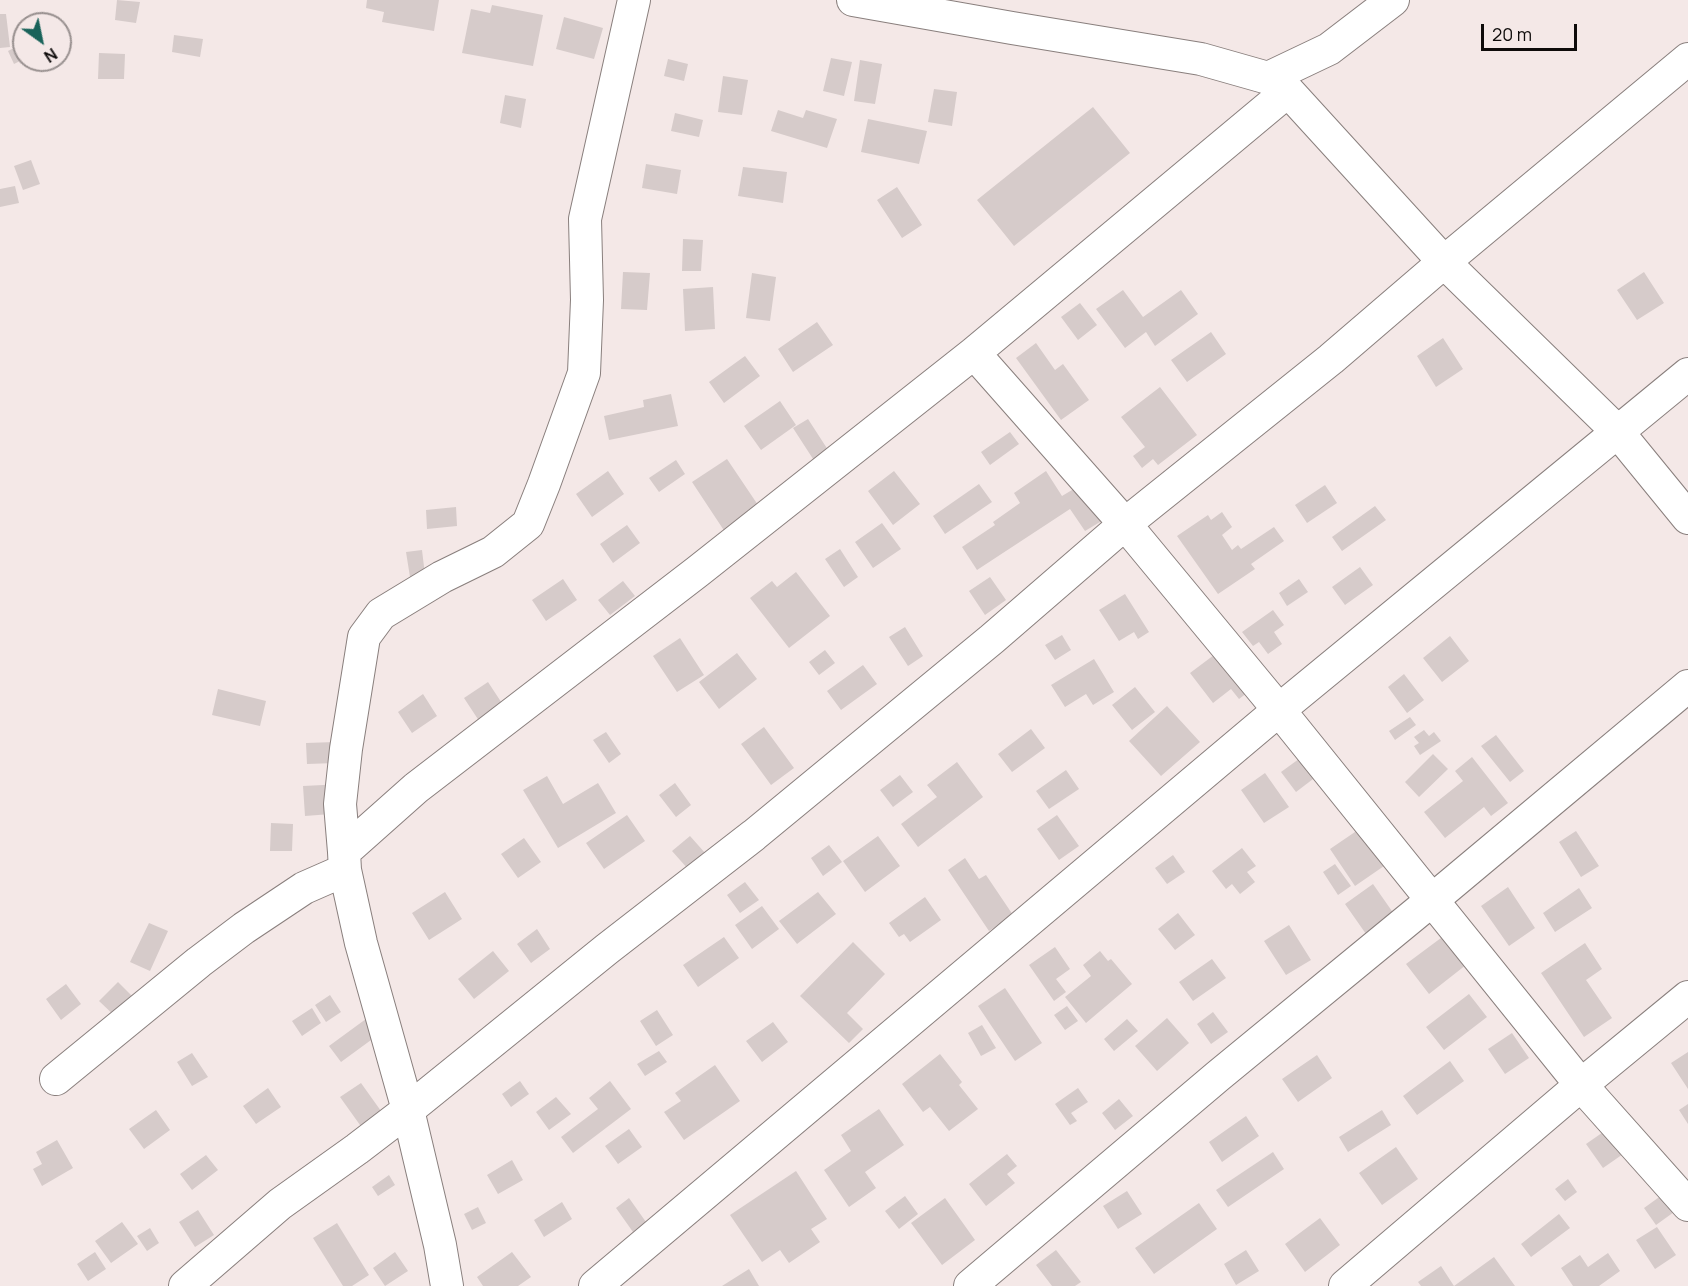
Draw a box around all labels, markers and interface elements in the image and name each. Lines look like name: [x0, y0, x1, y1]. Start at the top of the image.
north arrow: [12, 12, 72, 72]
scale bar: [1484, 12, 1580, 50]
text: 20 m: [1492, 22, 1532, 46]
text: N: [40, 43, 62, 68]

